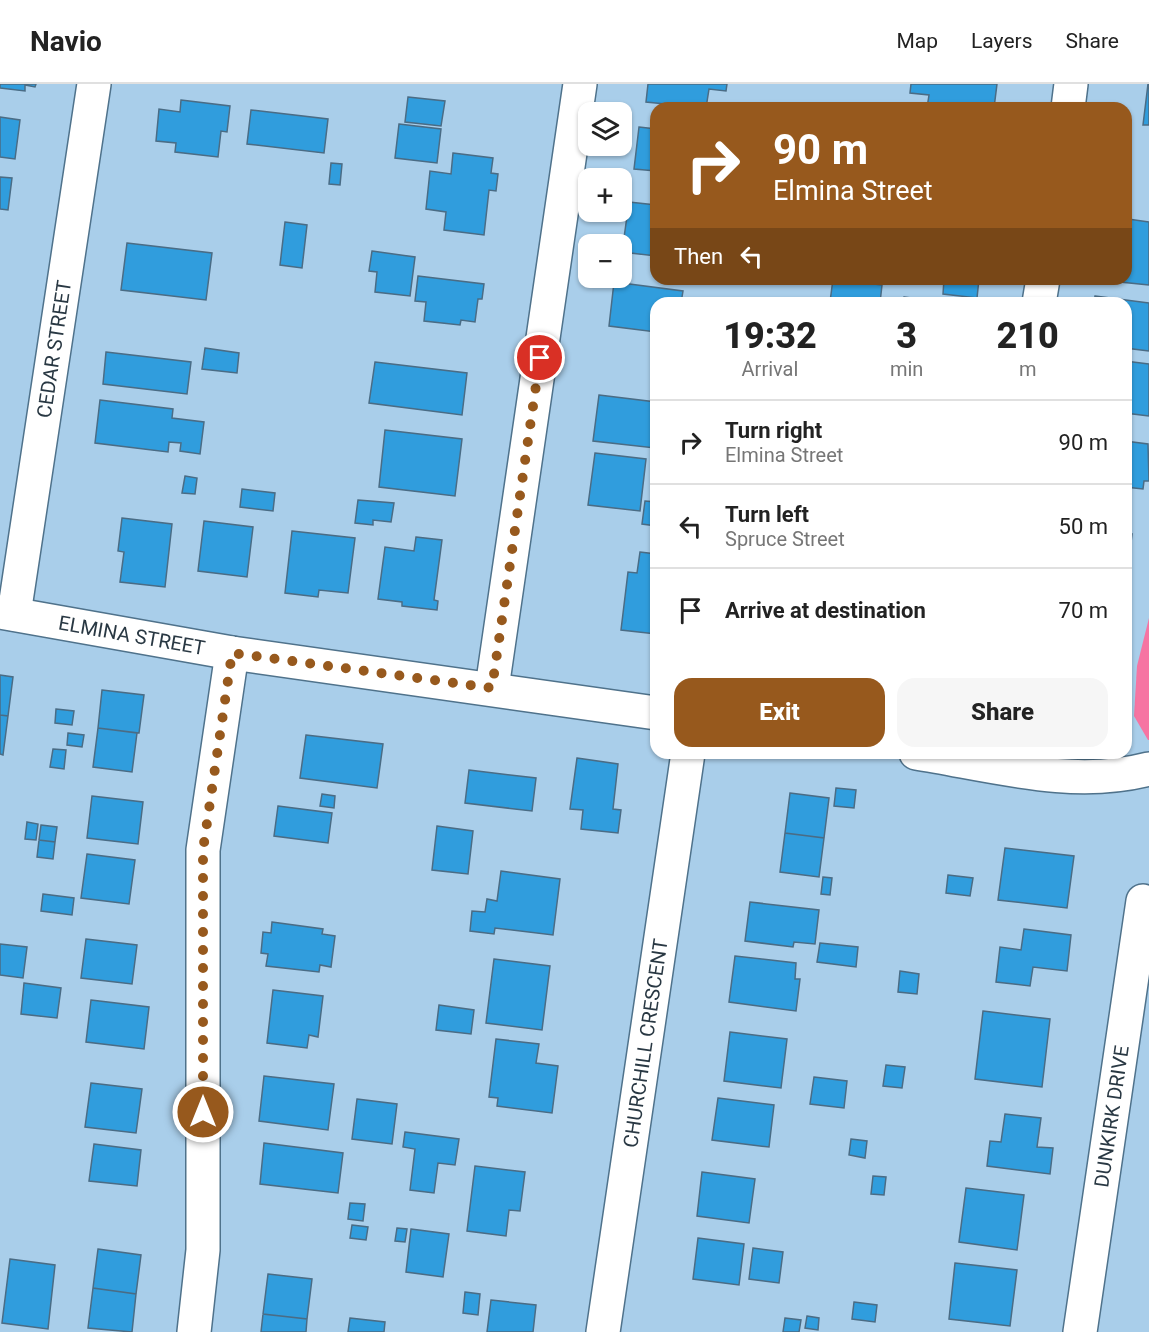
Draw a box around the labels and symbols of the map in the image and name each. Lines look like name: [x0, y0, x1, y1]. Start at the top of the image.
street label: CEDAR STREET: [32, 279, 76, 419]
pin: [514, 332, 565, 383]
street label: ELMINA STREET: [57, 611, 207, 660]
street label: CHURCHILL CRESCENT: [618, 937, 673, 1149]
street label: DUNKIRK DRIVE: [1089, 1044, 1134, 1189]
position arrow: [171, 1080, 235, 1144]

